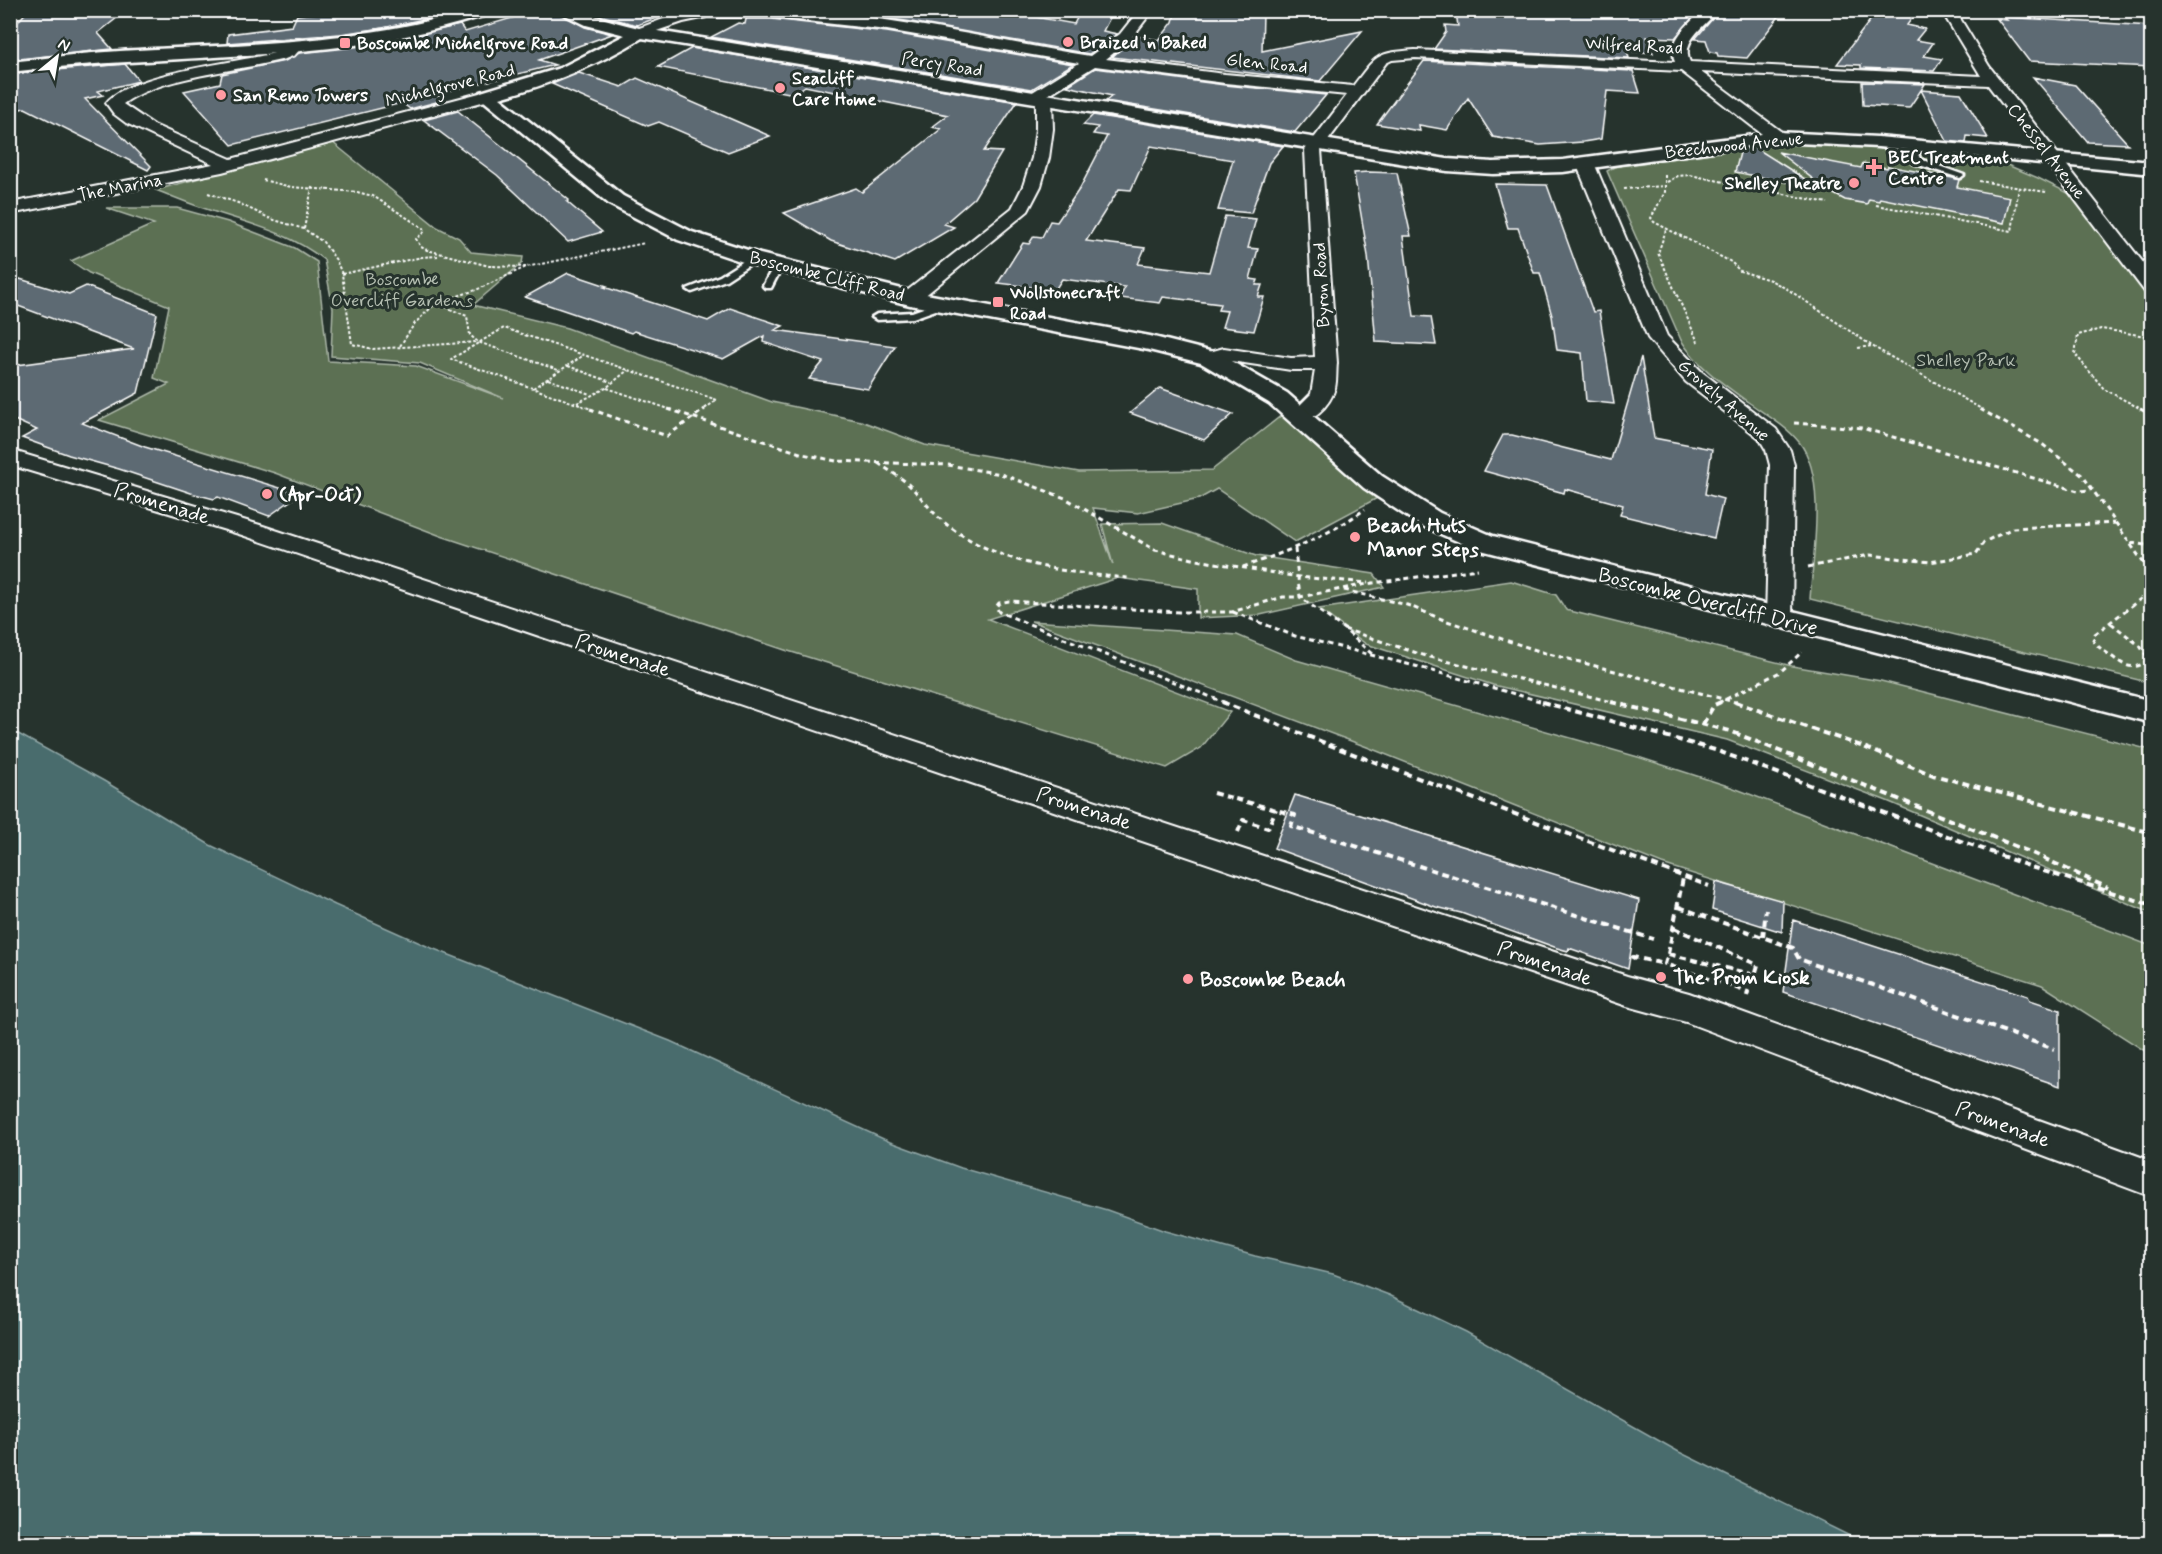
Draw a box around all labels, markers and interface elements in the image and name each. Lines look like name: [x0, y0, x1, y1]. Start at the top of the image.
north arrow: [27, 27, 87, 87]
place label: Braized 'n Baked: [1080, 31, 1207, 55]
street label: Wilfred Road: [1584, 31, 1684, 61]
place label: Boscombe Michelgrove Road: [357, 32, 568, 58]
text: N: [54, 34, 74, 57]
marker: Braized 'n Baked: [1061, 35, 1075, 49]
marker: Boscombe Michelgrove Road: [338, 36, 352, 50]
street label: Percy Road: [900, 47, 984, 83]
street label: Glen Road: [1225, 48, 1309, 80]
street label: Michelgrove Road: [383, 58, 518, 116]
place label: Seacliff Care Home: [792, 67, 877, 112]
marker: Seacliff Care Home: [773, 81, 787, 95]
place label: San Remo Towers: [233, 84, 368, 108]
marker: San Remo Towers: [214, 88, 228, 102]
street label: Chessel Avenue: [2001, 99, 2091, 204]
street label: Beechwood Avenue: [1664, 127, 1804, 165]
place label: BEC Treatment Centre: [1888, 146, 2009, 191]
marker: BEC Treatment Centre: [1865, 158, 1883, 176]
street label: The Marina: [76, 168, 165, 208]
place label: Shelley Theatre: [1725, 172, 1843, 196]
marker: Shelley Theatre: [1847, 176, 1861, 190]
street label: Byron Road: [1308, 242, 1336, 328]
street label: Boscombe Cliff Road: [747, 246, 907, 308]
park label: Boscombe Overcliff Gardens: [331, 268, 473, 313]
place label: Wollstonecraft Road: [1009, 281, 1120, 326]
marker: Wollstonecraft Road: [991, 295, 1005, 309]
park label: Shelley Park: [1916, 349, 2016, 373]
street label: Grovely Avenue: [1672, 354, 1775, 447]
street label: Promenade: [110, 476, 213, 532]
place label: (Apr-Oct): [279, 481, 362, 510]
marker: (Apr-Oct): [260, 487, 274, 501]
place label: Beach Huts Manor Steps: [1367, 512, 1480, 564]
marker: Beach Huts Manor Steps: [1348, 530, 1362, 544]
street label: Boscombe Overcliff Drive: [1595, 561, 1821, 643]
street label: Promenade: [571, 627, 674, 685]
street label: Promenade: [1032, 780, 1135, 838]
street label: Promenade: [1493, 935, 1596, 993]
place label: The Prom Kiosk: [1673, 964, 1810, 992]
place label: Boscombe Beach: [1200, 966, 1346, 994]
marker: The Prom Kiosk: [1654, 970, 1668, 984]
marker: Boscombe Beach: [1181, 972, 1195, 986]
street label: Promenade: [1952, 1095, 2054, 1155]

